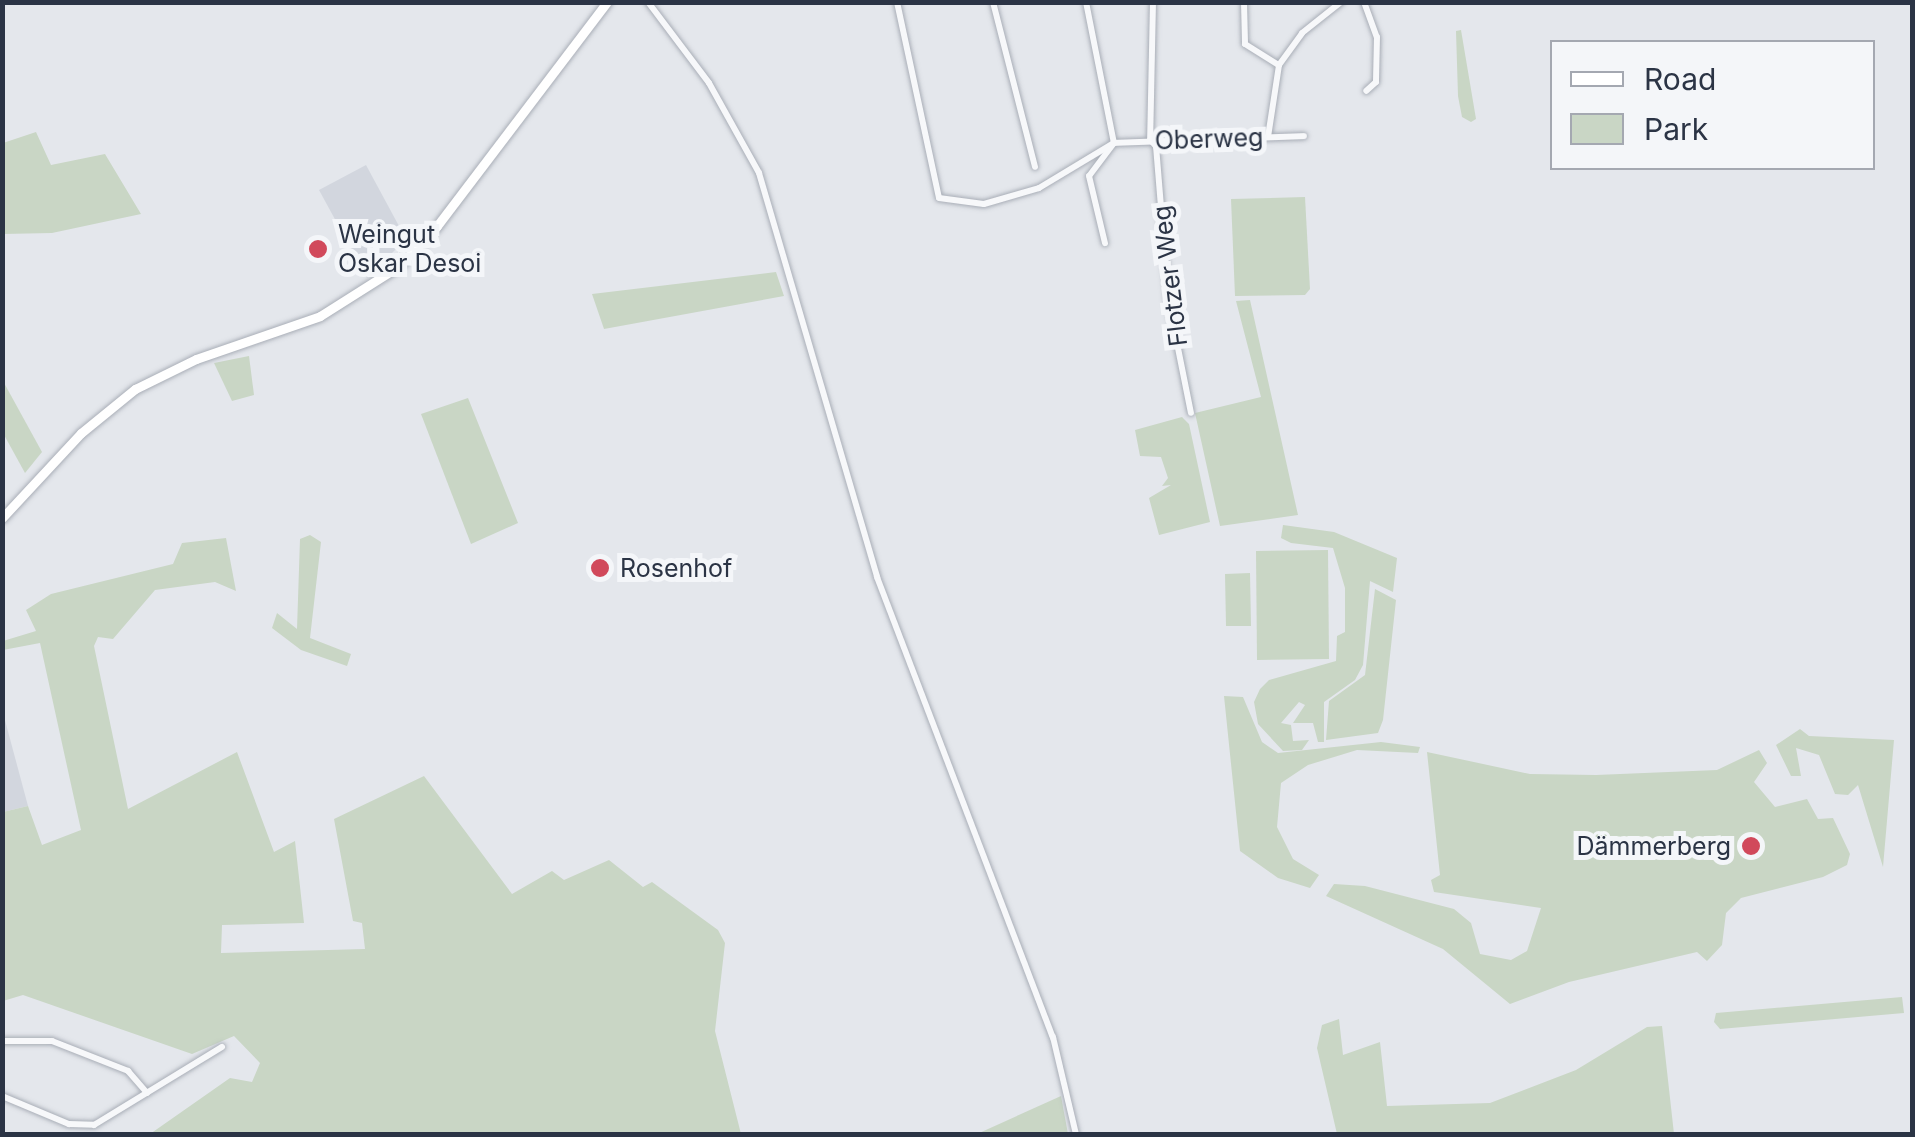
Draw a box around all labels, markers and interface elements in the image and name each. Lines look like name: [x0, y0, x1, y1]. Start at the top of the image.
legend: [1550, 40, 1875, 170]
text: Road: [1644, 61, 1716, 97]
text: Park: [1644, 111, 1708, 147]
street label: Oberweg: [1154, 122, 1264, 156]
street label: Flotzer Weg: [1146, 204, 1194, 348]
place label: Weingut Oskar Desoi: [338, 220, 481, 279]
marker: Weingut Oskar Desoi: [307, 238, 329, 260]
place label: Rosenhof: [620, 553, 732, 583]
marker: Rosenhof: [589, 557, 611, 579]
place label: Dämmerberg: [1577, 831, 1731, 861]
marker: Dämmerberg: [1740, 835, 1762, 857]

